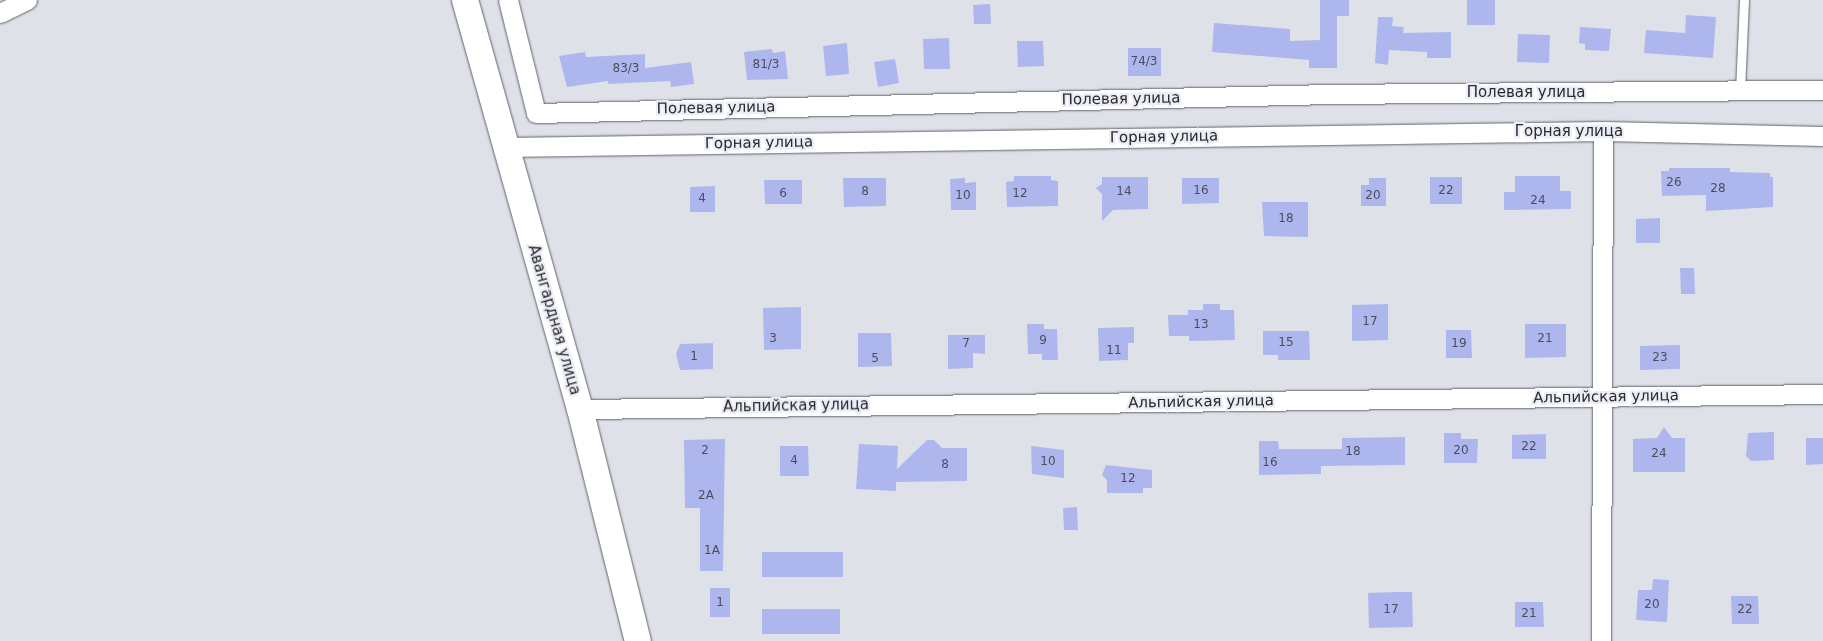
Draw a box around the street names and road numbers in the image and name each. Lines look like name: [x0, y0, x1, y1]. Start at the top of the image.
street label: Полевая улица: [1467, 84, 1585, 102]
street label: Полевая улица: [1061, 89, 1181, 109]
street label: Полевая улица: [656, 98, 776, 118]
street label: Горная улица: [1515, 123, 1623, 141]
street label: Горная улица: [1110, 127, 1218, 147]
street label: Горная улица: [705, 133, 813, 153]
street label: Авангардная улица: [524, 243, 584, 397]
street label: Альпийская улица: [1533, 387, 1679, 407]
street label: Альпийская улица: [1128, 392, 1274, 412]
street label: Альпийская улица: [723, 396, 869, 416]

